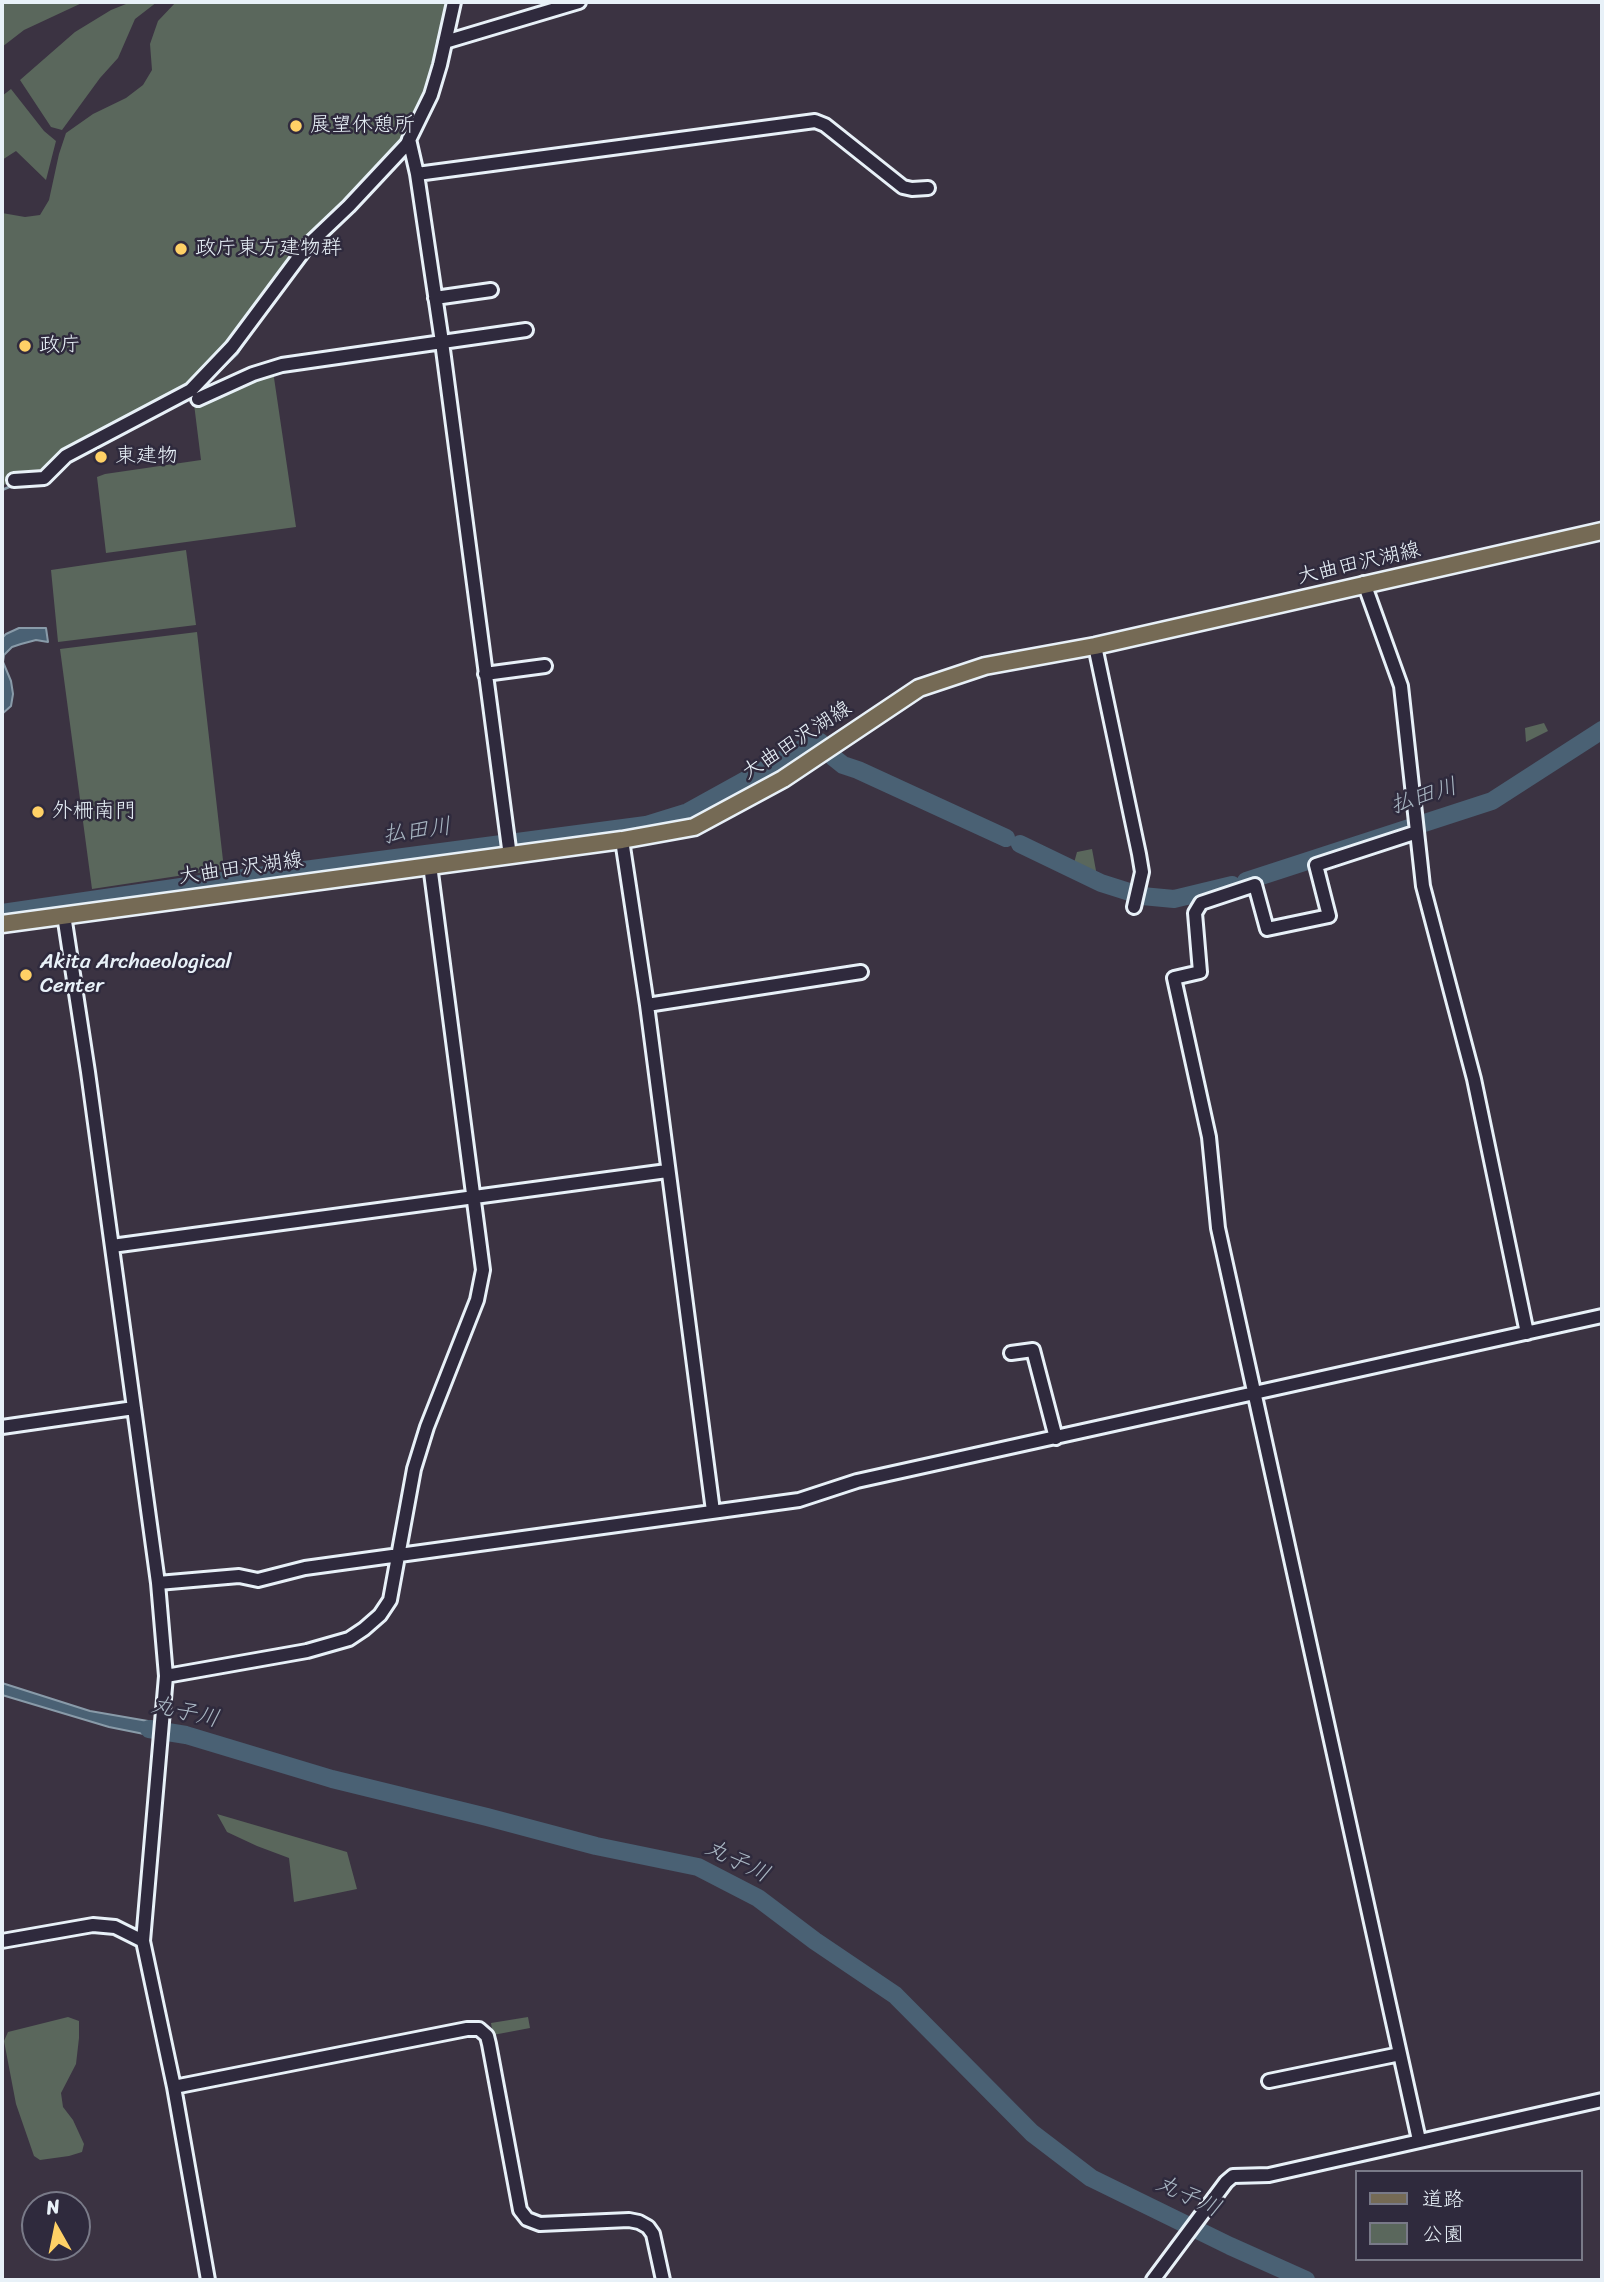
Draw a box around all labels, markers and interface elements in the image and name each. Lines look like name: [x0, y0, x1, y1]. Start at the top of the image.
place label: 展望休憩所: [310, 113, 415, 139]
marker: 展望休憩所: [288, 118, 304, 134]
place label: 政庁東方建物群: [195, 236, 342, 262]
marker: 政庁東方建物群: [173, 241, 189, 257]
place label: 政庁: [39, 333, 81, 359]
marker: 政庁: [17, 338, 33, 354]
place label: 東建物: [115, 444, 178, 470]
marker: 東建物: [93, 449, 109, 465]
street label: 大曲田沢湖線: [1295, 538, 1423, 590]
street label: 大曲田沢湖線: [737, 696, 857, 786]
water label: 払田川: [1387, 773, 1461, 821]
place label: 外柵南門: [52, 799, 136, 825]
marker: 外柵南門: [30, 804, 46, 820]
water label: 払田川: [381, 814, 453, 850]
street label: 大曲田沢湖線: [177, 848, 305, 890]
place label: Akita Archaeological Center: [40, 950, 232, 1000]
marker: Akita Archaeological Center: [18, 967, 34, 983]
water label: 丸子川: [148, 1692, 222, 1734]
water label: 丸子川: [700, 1834, 774, 1890]
water label: 丸子川: [1151, 2170, 1225, 2224]
legend: [1356, 2170, 1583, 2261]
text: 道路: [1422, 2180, 1464, 2218]
text: N: [44, 2189, 62, 2224]
north arrow: [21, 2191, 91, 2261]
text: 公園: [1422, 2215, 1464, 2253]

